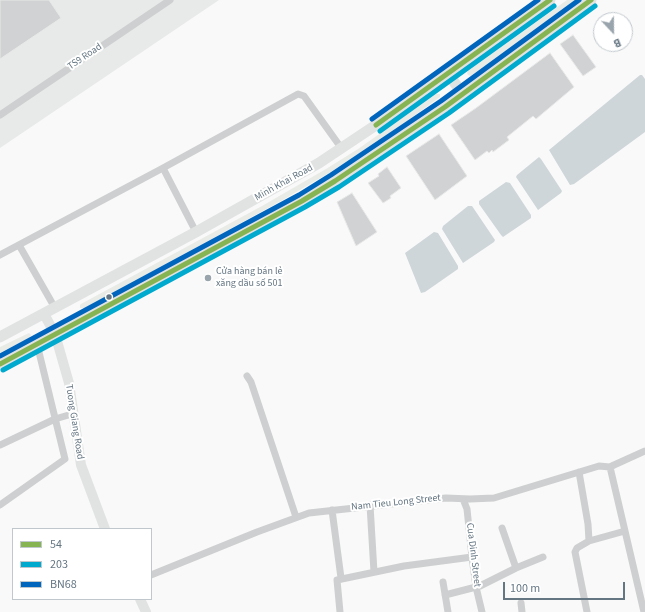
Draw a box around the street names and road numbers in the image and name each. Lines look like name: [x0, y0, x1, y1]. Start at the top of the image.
street label: TS9 Road: [66, 41, 104, 73]
street label: Minh Khai Road: [253, 162, 315, 204]
street label: Tuong Giang Road: [62, 384, 86, 460]
street label: Nam Tieu Long Street: [351, 492, 441, 514]
street label: Cua Dinh Street: [463, 522, 483, 588]

